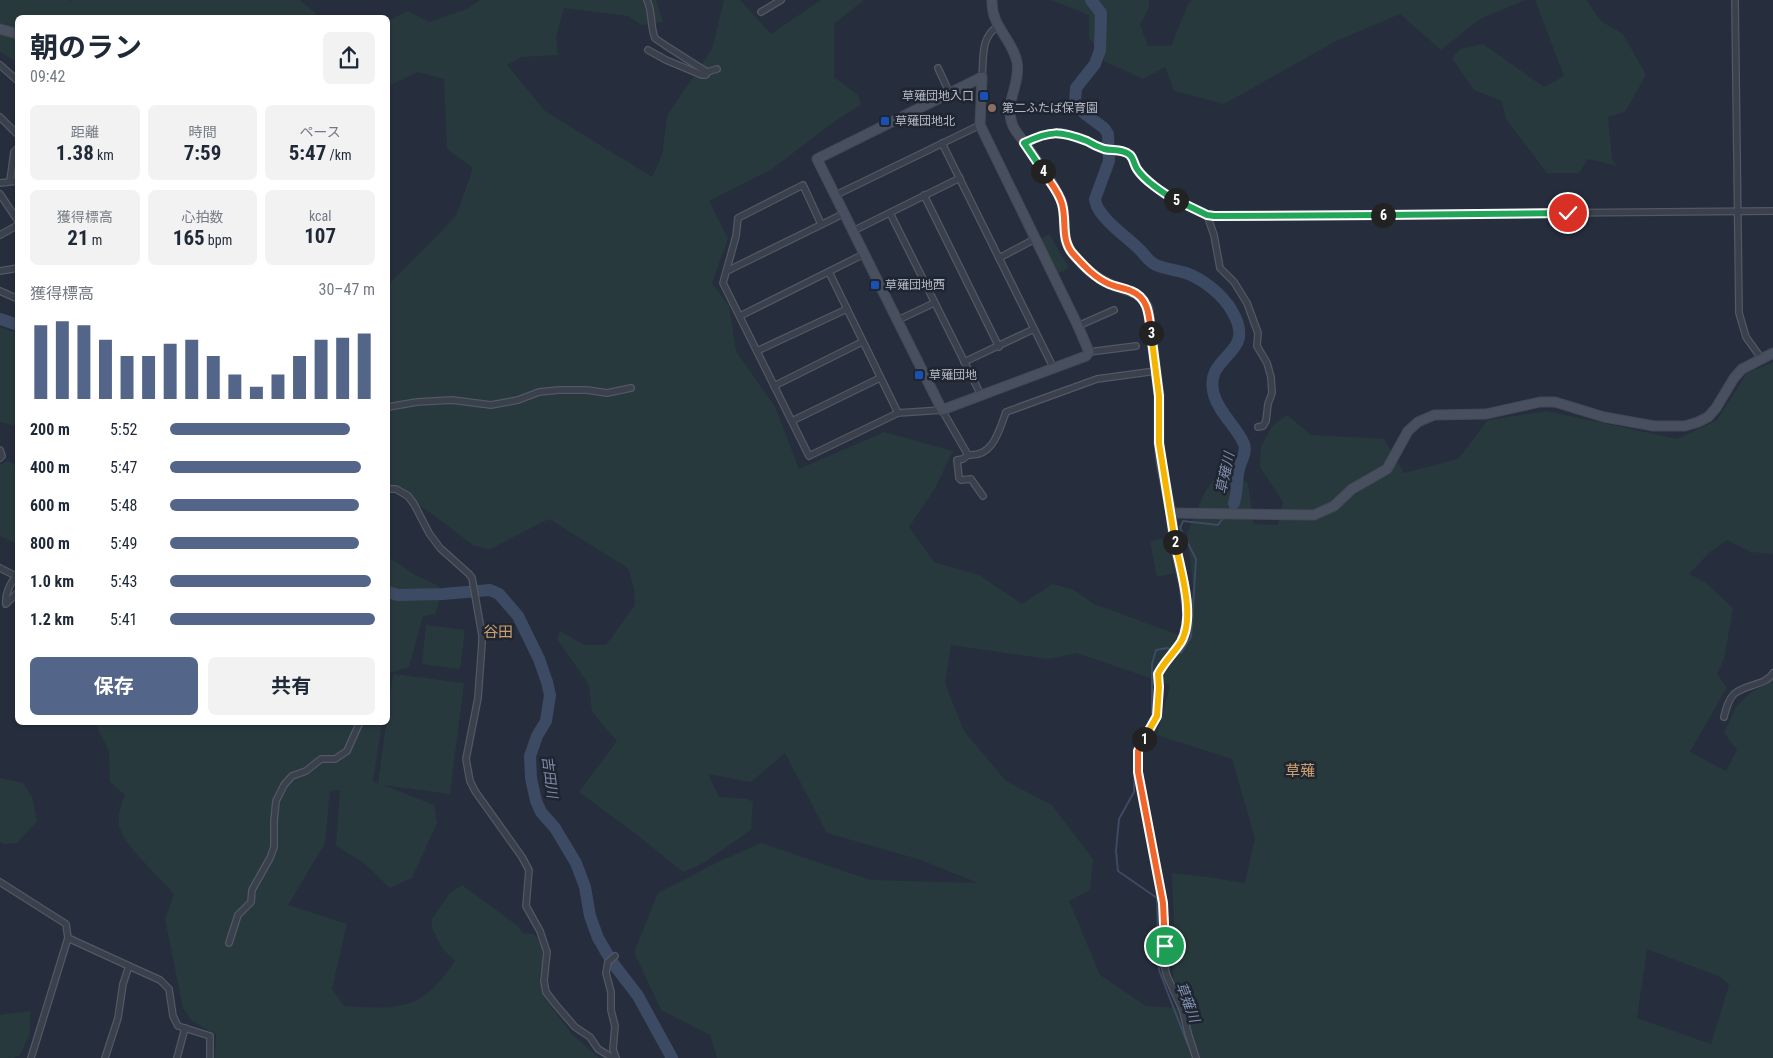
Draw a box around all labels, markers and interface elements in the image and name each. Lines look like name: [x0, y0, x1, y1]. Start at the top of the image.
text: 朝のラン: [30, 31, 142, 64]
button: share: [323, 32, 375, 84]
text: 09:42: [30, 67, 65, 86]
place label: 草薙団地入口: [902, 89, 974, 103]
marker: 草薙団地入口: [978, 90, 990, 102]
place label: 第二ふたば保育園: [1002, 101, 1098, 115]
marker: 第二ふたば保育園: [986, 102, 998, 114]
place label: 草薙団地北: [895, 114, 955, 128]
marker: 草薙団地北: [879, 115, 891, 127]
text: 距離: [71, 124, 99, 140]
text: 時間: [188, 124, 216, 140]
text: ペース: [300, 124, 341, 140]
text: 1.38: [56, 141, 94, 165]
text: 7:59: [184, 141, 221, 165]
text: 5:47: [289, 141, 326, 165]
text: km: [94, 147, 114, 163]
text: /km: [326, 147, 352, 163]
pin: 4: [1030, 158, 1056, 184]
text: 4: [1040, 163, 1047, 179]
pin: 5: [1164, 188, 1188, 212]
text: 5: [1173, 192, 1180, 208]
pin: [1547, 192, 1589, 234]
icon: check: [1554, 199, 1582, 227]
pin: 6: [1370, 202, 1396, 228]
text: 6: [1380, 207, 1387, 223]
text: kcal: [309, 208, 331, 224]
text: 獲得標高: [57, 209, 113, 225]
text: 心拍数: [181, 209, 223, 225]
text: 107: [304, 224, 336, 248]
text: 21: [67, 226, 89, 250]
text: 165: [173, 226, 205, 250]
text: m: [89, 232, 102, 248]
text: bpm: [205, 232, 232, 248]
place label: 草薙団地西: [885, 278, 945, 292]
marker: 草薙団地西: [869, 279, 881, 291]
text: 30–47 m: [319, 280, 375, 299]
text: 獲得標高: [30, 284, 94, 303]
pin: 3: [1138, 320, 1164, 346]
text: 3: [1148, 325, 1155, 341]
place label: 草薙団地: [929, 368, 977, 382]
marker: 草薙団地: [913, 369, 925, 381]
text: 200 m: [30, 420, 70, 439]
text: 5:52: [110, 420, 137, 439]
water label: 草薙川: [1213, 449, 1238, 495]
text: 400 m: [30, 458, 70, 477]
text: 5:47: [110, 458, 137, 477]
text: 600 m: [30, 496, 70, 515]
text: 5:48: [110, 496, 137, 515]
pin: 2: [1162, 530, 1188, 554]
text: 800 m: [30, 534, 70, 553]
text: 5:49: [110, 534, 137, 553]
text: 2: [1172, 534, 1179, 550]
text: 1.0 km: [30, 572, 74, 591]
text: 5:43: [110, 572, 137, 591]
text: 1.2 km: [30, 610, 74, 629]
text: 5:41: [110, 610, 137, 629]
district label: 谷田: [483, 623, 513, 641]
button: 保存: [30, 657, 198, 715]
button: 共有: [208, 657, 375, 715]
pin: 1: [1132, 726, 1156, 752]
text: 1: [1141, 731, 1148, 747]
water label: 吉田川: [540, 755, 561, 801]
district label: 草薙: [1285, 762, 1315, 780]
pin: [1144, 925, 1186, 967]
icon: arrive: [1151, 932, 1179, 960]
water label: 草薙川: [1173, 980, 1204, 1026]

